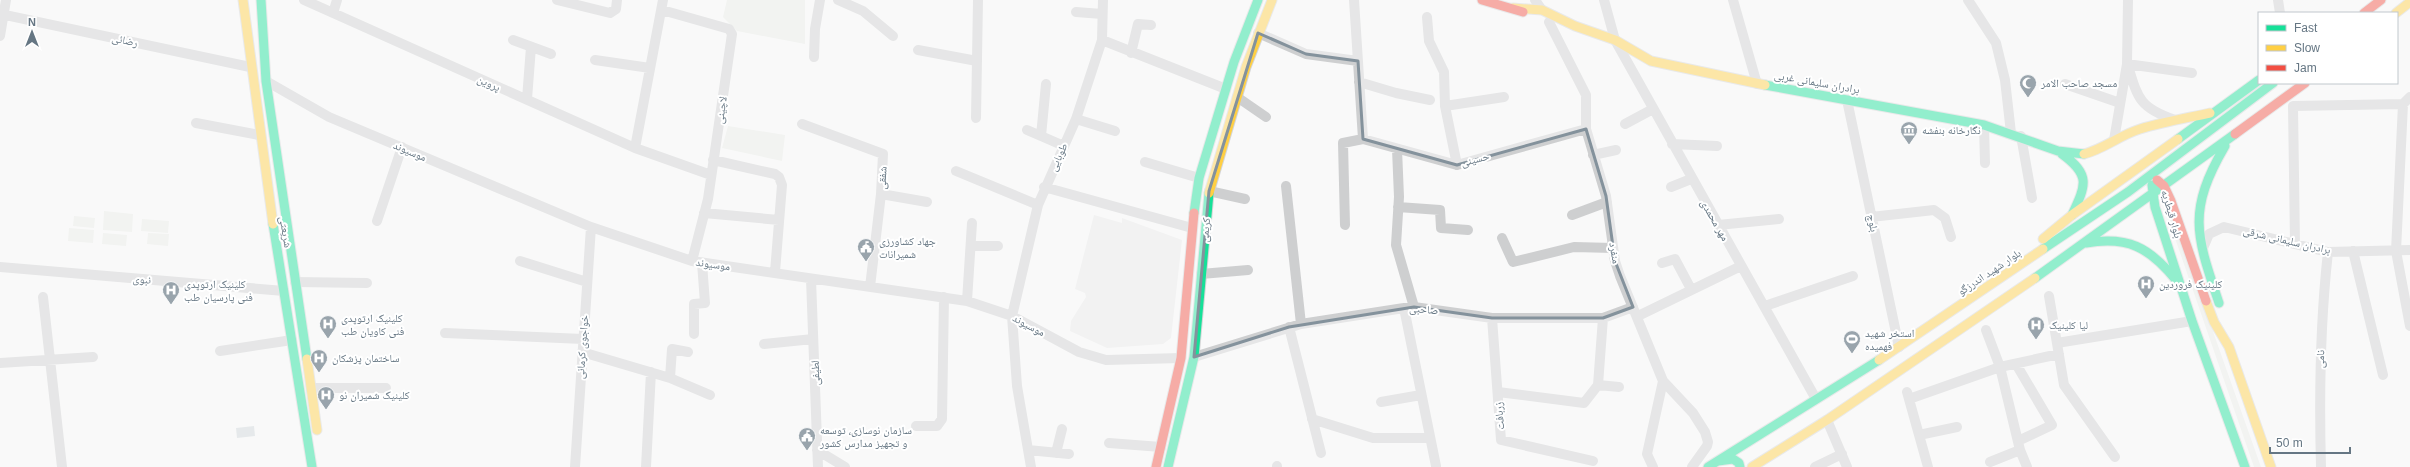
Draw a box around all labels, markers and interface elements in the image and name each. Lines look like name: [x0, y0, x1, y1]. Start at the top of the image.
north arrow: [12, 12, 52, 52]
legend: [2258, 12, 2398, 84]
text: N: [28, 16, 36, 28]
text: Fast: [2294, 21, 2318, 35]
street label: رضائی: [111, 31, 139, 50]
text: Slow: [2294, 41, 2320, 55]
text: Jam: [2294, 61, 2317, 75]
street label: برادران سلیمانی غربی: [1773, 69, 1861, 96]
street label: پروین: [475, 73, 502, 94]
mosque icon: مسجد صاحب الامر: [2018, 73, 2038, 98]
place label: مسجد صاحب الامر: [2040, 77, 2117, 89]
street label: لاچینی: [713, 95, 730, 125]
museum icon: نگارخانه بنفشه: [1899, 120, 1919, 145]
place label: نگارخانه بنفشه: [1922, 124, 1981, 136]
street label: موسیوند: [392, 139, 428, 163]
street label: طوبایی: [1046, 141, 1071, 173]
street label: حسینی: [1459, 150, 1491, 169]
street label: شفقی: [875, 166, 890, 190]
street label: بلوار قیطریه: [2159, 189, 2185, 240]
street label: مهر محمدی: [1698, 197, 1732, 243]
street label: بلوچ: [1864, 213, 1881, 233]
street label: شریعتی: [277, 215, 294, 249]
street label: کریمی: [1198, 217, 1213, 243]
street label: برادران سلیمانی شرقی: [2242, 224, 2332, 257]
place label: جهاد کشاورزی شمیرانات: [879, 235, 936, 260]
public building icon: جهاد کشاورزی شمیرانات: [856, 237, 876, 262]
street label: منفرد: [1607, 241, 1623, 265]
street label: بلوار شهید اندرزگو: [1955, 246, 2023, 298]
street label: موسیوند: [695, 256, 731, 273]
street label: نبوی: [132, 272, 152, 287]
hospital icon: کلینیک فروردین: [2136, 274, 2156, 299]
place label: کلینیک ارتوپدی فنی پارسیان طب: [184, 278, 253, 304]
place label: کلینیک فروردین: [2159, 278, 2223, 291]
hospital icon: کلینیک ارتوپدی فنی پارسیان طب: [161, 280, 181, 305]
street label: صاحبی: [1409, 302, 1439, 317]
place label: کلینیک ارتوپدی فنی کاویان طب: [341, 312, 405, 338]
street label: موسیوند: [1011, 312, 1047, 339]
hospital icon: کلینیک ارتوپدی فنی کاویان طب: [318, 314, 338, 339]
street label: خواجوی کرمانی: [574, 315, 591, 379]
hospital icon: لیا کلینیک: [2026, 315, 2046, 340]
place label: لیا کلینیک: [2049, 319, 2088, 331]
place label: استخر شهید فهمیده: [1865, 327, 1914, 352]
sports icon: استخر شهید فهمیده: [1842, 329, 1862, 354]
hospital icon: ساختمان پزشکان: [309, 348, 329, 373]
street label: نامی: [2314, 350, 2327, 368]
place label: ساختمان پزشکان: [332, 352, 400, 365]
street label: لطیفی: [809, 360, 822, 386]
hospital icon: کلینیک شمیران نو: [316, 385, 336, 410]
place label: کلینیک شمیران نو: [339, 389, 410, 402]
street label: زربافت: [1492, 402, 1507, 430]
place label: سازمان نوسازی، توسعه و تجهیز مدارس کشور: [819, 424, 912, 450]
public building icon: سازمان نوسازی، توسعه و تجهیز مدارس کشور: [797, 426, 817, 451]
scale bar: [2270, 429, 2350, 455]
text: 50 m: [2276, 436, 2303, 450]

